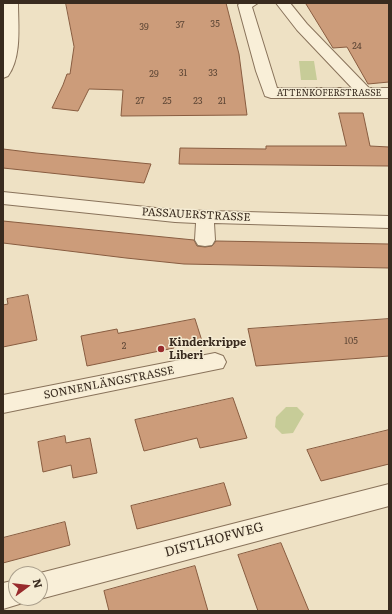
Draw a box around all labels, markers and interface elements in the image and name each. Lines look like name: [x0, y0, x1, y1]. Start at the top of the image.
house number: 35: [210, 19, 220, 29]
house number: 37: [175, 20, 185, 30]
house number: 39: [139, 22, 149, 32]
house number: 24: [352, 41, 362, 51]
house number: 31: [179, 68, 187, 78]
house number: 33: [208, 68, 218, 78]
house number: 29: [149, 69, 159, 79]
street label: ATTENKOFERSTRASSE: [277, 88, 381, 98]
house number: 27: [135, 96, 145, 106]
house number: 25: [162, 96, 172, 106]
house number: 23: [193, 96, 203, 106]
house number: 21: [218, 96, 226, 106]
street label: PASSAUERSTRASSE: [141, 206, 251, 224]
place label: Kinderkrippe Liberi: [169, 336, 246, 362]
house number: 105: [344, 336, 358, 346]
house number: 2: [122, 341, 126, 351]
marker: Kinderkrippe Liberi: [156, 344, 166, 354]
street label: SONNENLÄNGSTRASSE: [43, 364, 175, 402]
street label: DISTLHOFWEG: [163, 519, 265, 561]
north arrow: [8, 566, 48, 606]
text: N: [30, 577, 48, 590]

